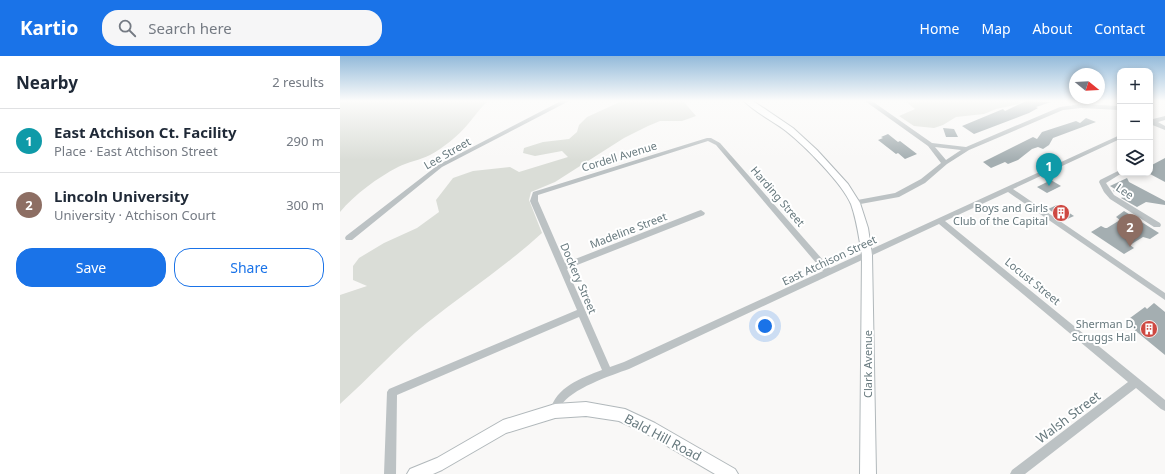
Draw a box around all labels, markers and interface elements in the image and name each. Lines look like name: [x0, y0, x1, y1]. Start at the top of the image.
search box: [102, 10, 382, 46]
text: Kartio: [20, 15, 78, 41]
icon: search: [116, 17, 138, 39]
text: Search here: [148, 18, 232, 38]
text: Home: [920, 19, 959, 38]
text: Map: [981, 19, 1011, 38]
text: About: [1033, 19, 1072, 38]
text: Contact: [1094, 19, 1145, 38]
north arrow: [1069, 68, 1105, 104]
map controls: [1117, 68, 1153, 176]
button: +: [1117, 68, 1153, 104]
text: Nearby: [16, 71, 78, 94]
text: 2 results: [272, 73, 324, 91]
button: −: [1117, 104, 1153, 140]
text: East Atchison Ct. Facility: [54, 122, 236, 142]
text: 1: [25, 132, 33, 150]
text: 290 m: [286, 132, 324, 150]
street label: Lee Street: [421, 134, 473, 172]
street label: Cordell Avenue: [579, 137, 659, 175]
button: layers: [1117, 140, 1153, 176]
text: Place · East Atchison Street: [54, 142, 218, 160]
pin: 1: [1036, 153, 1062, 186]
street label: Harding Street: [748, 163, 808, 229]
street label: Lee: [1113, 180, 1137, 202]
text: Lincoln University: [54, 186, 189, 206]
text: 2: [25, 196, 33, 214]
text: 300 m: [286, 196, 324, 214]
place label: Boys and Girls Club of the Capital: [953, 200, 1048, 228]
building icon: Boys and Girls Club of the Capital: [1051, 203, 1071, 223]
text: University · Atchison Court: [54, 206, 216, 224]
street label: Madeline Street: [587, 208, 669, 252]
pin: 2: [1117, 214, 1143, 247]
street label: East Atchison Street: [779, 232, 879, 288]
street label: Dockery Street: [557, 240, 601, 316]
button: Save: [16, 248, 166, 287]
button: Share: [174, 248, 324, 287]
street label: Locust Street: [1002, 254, 1064, 308]
your location: [755, 316, 775, 336]
place label: Sherman D. Scruggs Hall: [1072, 316, 1136, 344]
building icon: Sherman D. Scruggs Hall: [1139, 319, 1159, 339]
street label: Clark Avenue: [860, 330, 875, 398]
street label: Walsh Street: [1032, 387, 1104, 447]
street label: Bald Hill Road: [621, 409, 705, 465]

